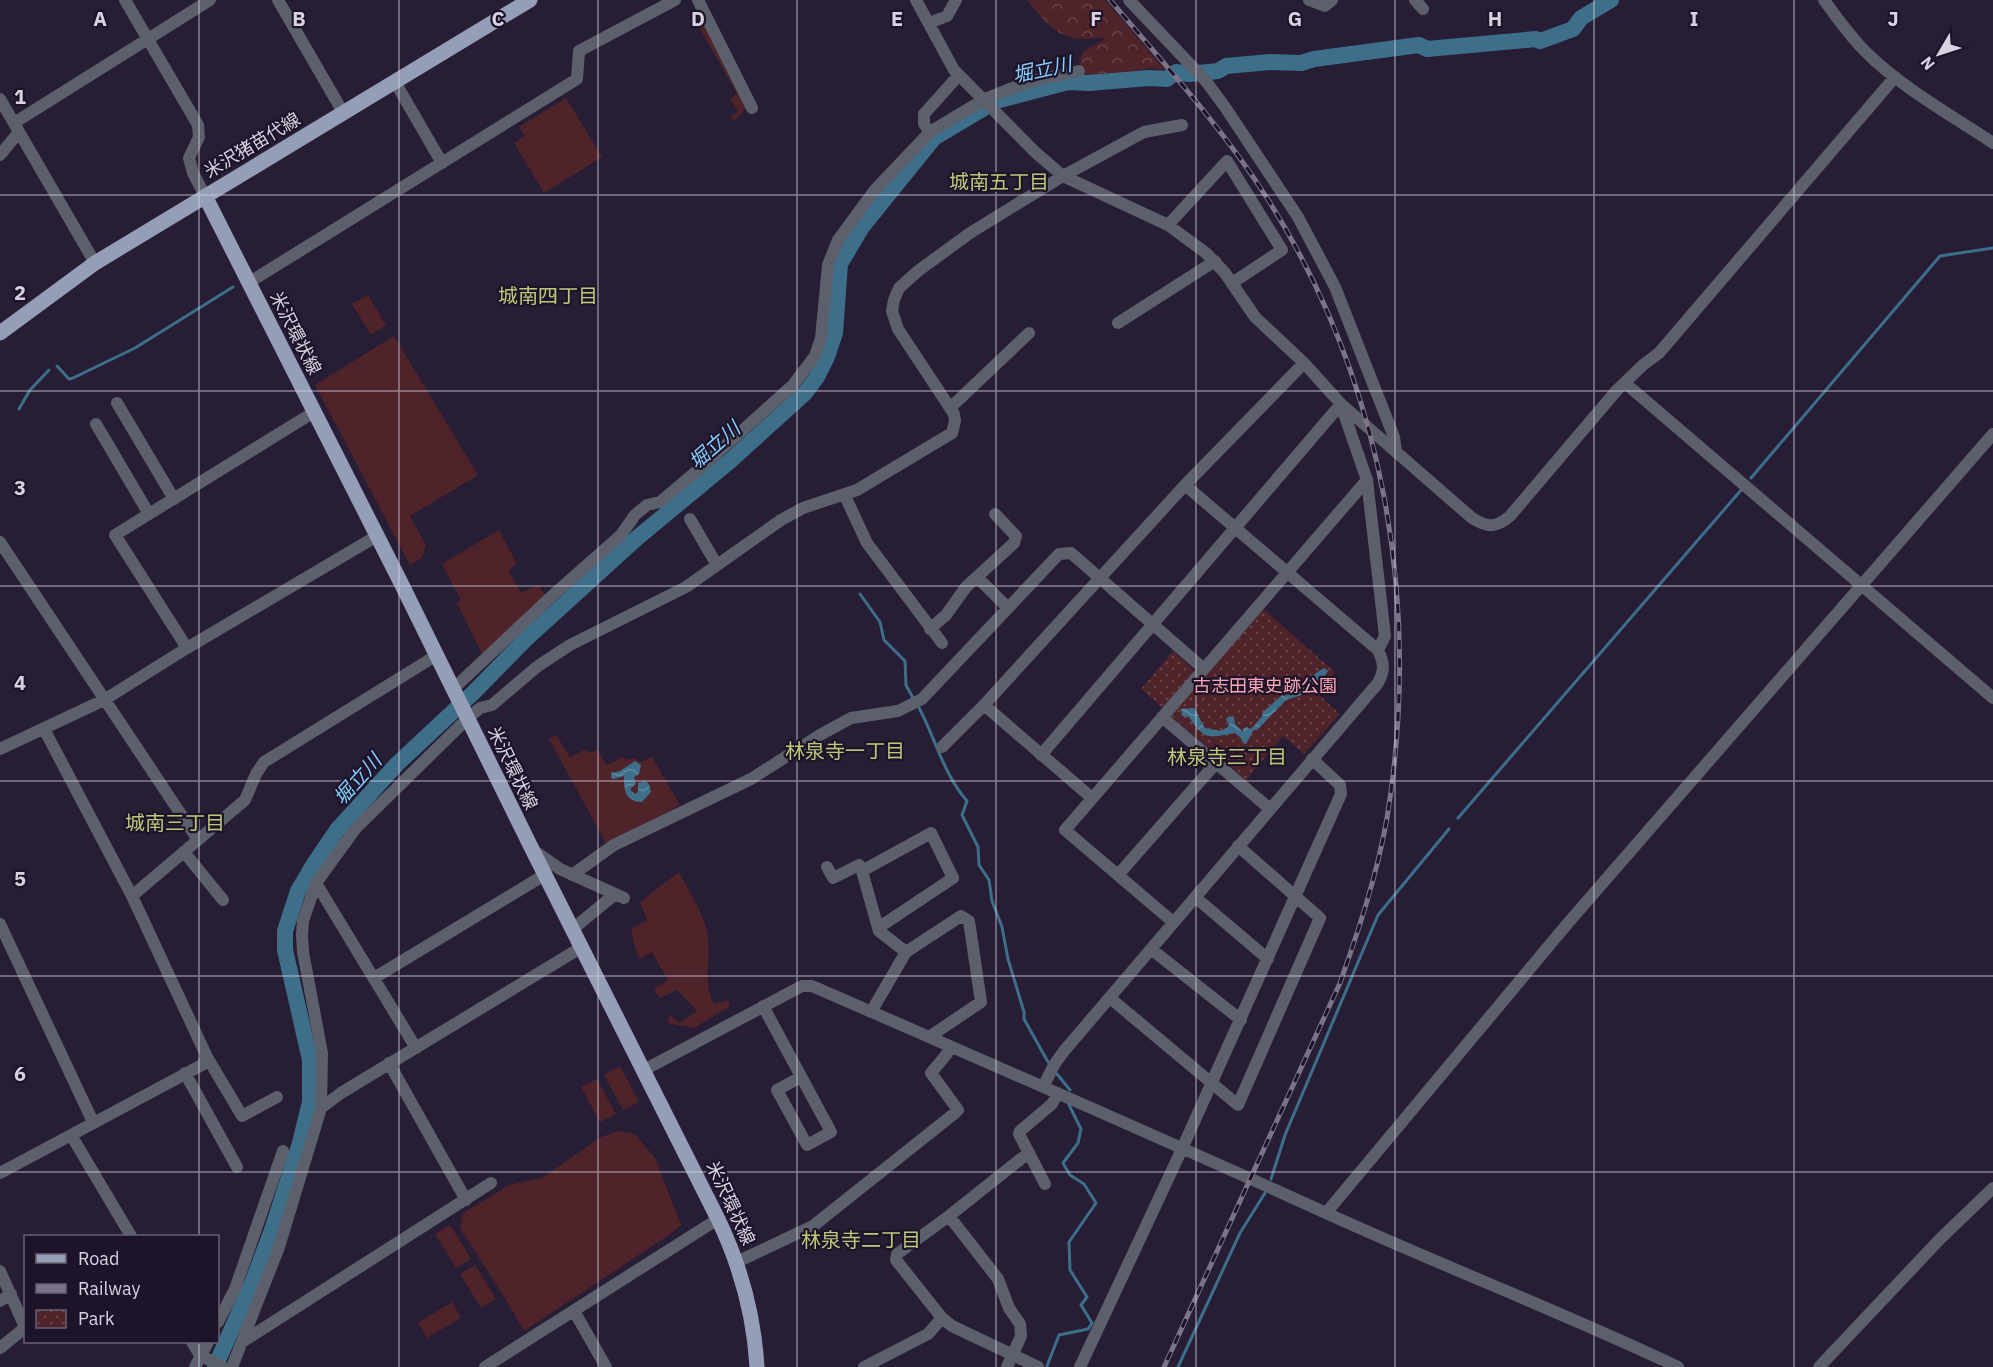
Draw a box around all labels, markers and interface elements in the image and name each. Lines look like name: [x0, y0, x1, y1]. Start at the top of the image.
text: A: [93, 5, 107, 32]
text: B: [292, 5, 306, 32]
text: C: [491, 5, 505, 32]
text: D: [691, 5, 705, 32]
text: E: [891, 5, 903, 32]
text: F: [1090, 5, 1102, 32]
text: G: [1288, 5, 1302, 32]
text: H: [1488, 5, 1502, 32]
text: I: [1690, 5, 1698, 32]
text: J: [1887, 5, 1899, 32]
north arrow: [1909, 24, 1969, 84]
water label: 堀立川: [1010, 49, 1076, 88]
text: N: [1916, 53, 1939, 74]
text: 1: [14, 83, 26, 110]
street label: 米沢猪苗代線: [200, 107, 304, 183]
district label: 城南五丁目: [949, 168, 1049, 195]
text: 2: [14, 279, 26, 306]
district label: 城南四丁目: [498, 282, 598, 309]
street label: 米沢環状線: [265, 288, 327, 378]
water label: 堀立川: [683, 414, 747, 475]
text: 3: [14, 474, 26, 501]
text: 4: [14, 669, 26, 696]
park label: 古志田東史跡公園: [1193, 674, 1337, 697]
street label: 米沢環状線: [483, 723, 543, 813]
district label: 林泉寺一丁目: [785, 737, 905, 764]
district label: 林泉寺三丁目: [1167, 743, 1287, 770]
water label: 堀立川: [327, 746, 388, 810]
district label: 城南三丁目: [125, 809, 225, 836]
text: 5: [14, 865, 26, 892]
text: 6: [14, 1060, 26, 1087]
street label: 米沢環状線: [702, 1157, 760, 1249]
district label: 林泉寺二丁目: [801, 1226, 921, 1253]
legend: [24, 1235, 219, 1343]
text: Road: [78, 1247, 119, 1270]
text: Railway: [78, 1277, 140, 1300]
text: Park: [78, 1307, 115, 1330]

